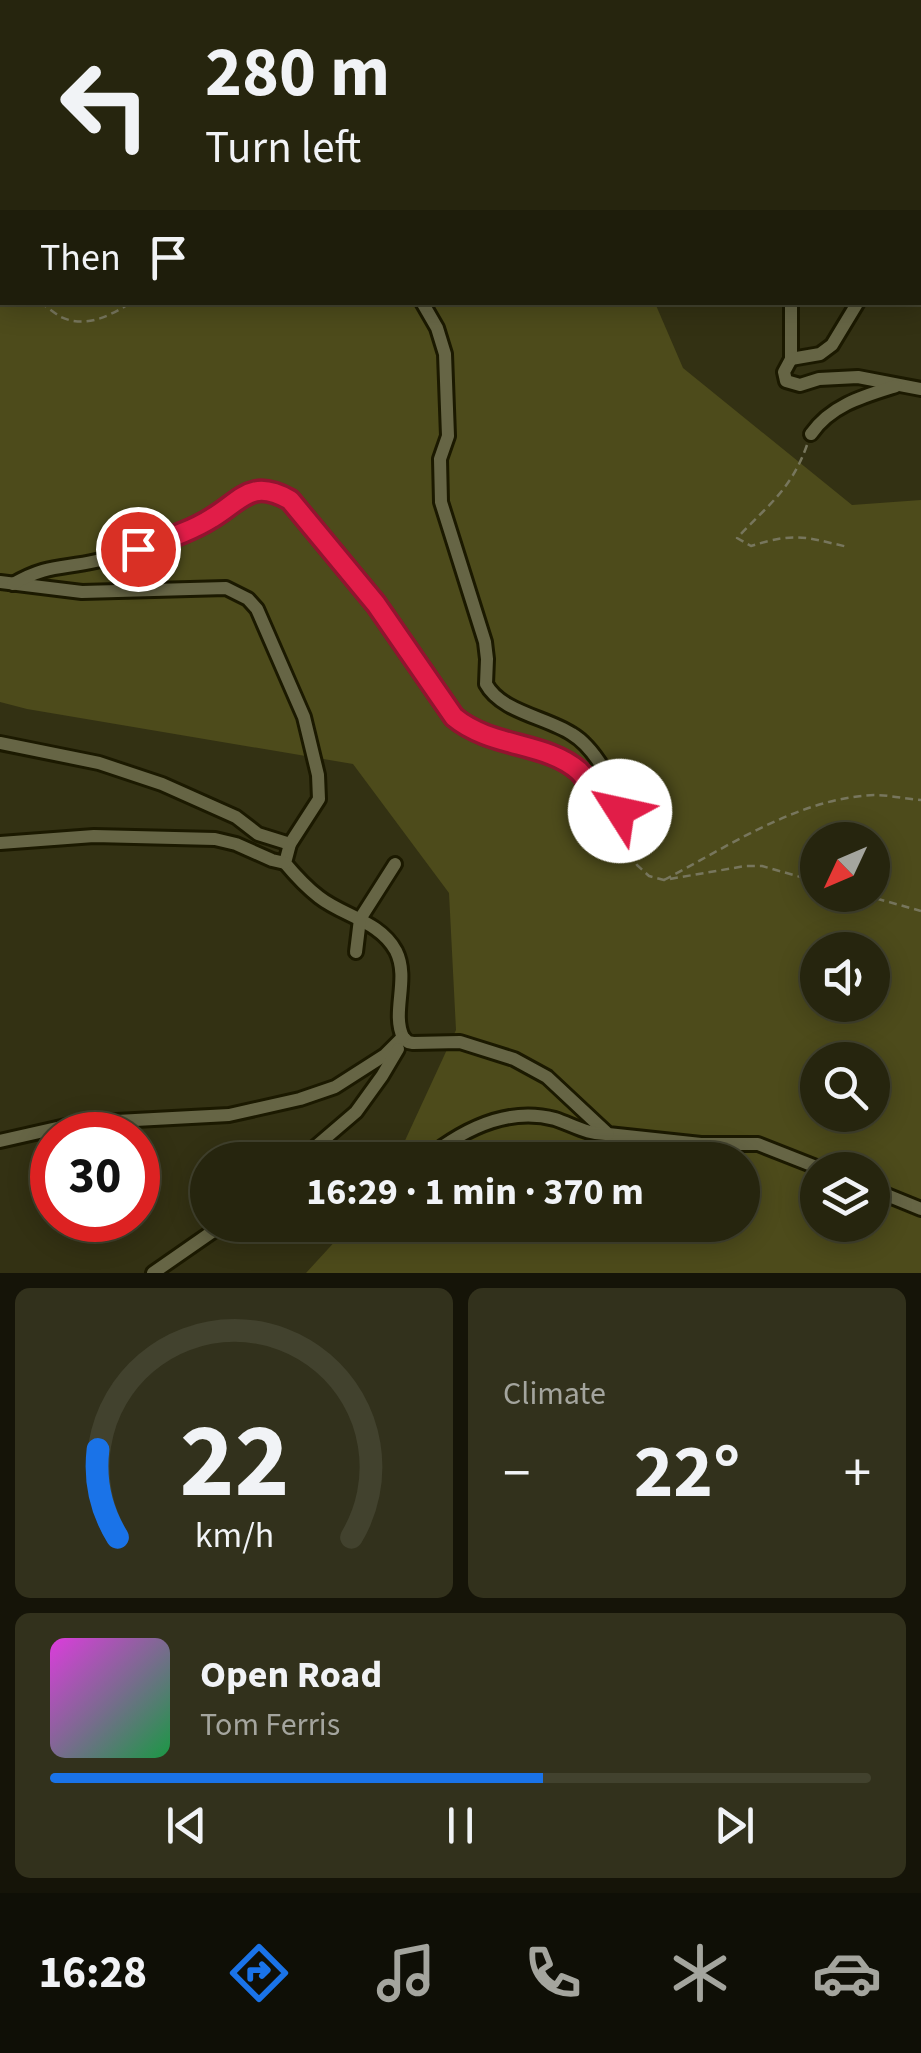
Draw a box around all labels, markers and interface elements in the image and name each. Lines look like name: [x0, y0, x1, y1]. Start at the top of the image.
text: 280 m: [205, 23, 390, 123]
icon: left: [40, 40, 170, 170]
text: Turn left: [205, 116, 361, 180]
icon: arrive: [141, 230, 196, 285]
text: Then: [40, 231, 121, 285]
pin: [96, 507, 181, 592]
icon: arrive: [111, 522, 166, 577]
position arrow: [568, 759, 672, 863]
north arrow: [800, 822, 890, 912]
map controls: [800, 822, 890, 1242]
button: sound: [800, 932, 890, 1022]
button: search: [800, 1042, 890, 1132]
speed limit sign: 30: [30, 1112, 160, 1242]
button: layers: [800, 1152, 890, 1242]
text: 16:29 · 1 min · 370 m: [306, 1165, 644, 1219]
text: Climate: [503, 1371, 606, 1417]
text: 22: [179, 1389, 289, 1537]
text: 22°: [634, 1419, 740, 1526]
text: −: [503, 1435, 530, 1513]
text: +: [844, 1435, 871, 1513]
text: km/h: [194, 1510, 274, 1561]
text: Open Road: [200, 1648, 382, 1702]
text: Tom Ferris: [200, 1702, 340, 1748]
icon: previous: [159, 1798, 214, 1853]
icon: pause: [433, 1798, 488, 1853]
icon: next: [707, 1798, 762, 1853]
icon: directions: [224, 1938, 294, 2008]
icon: music: [371, 1938, 441, 2008]
icon: phone: [518, 1938, 588, 2008]
icon: climate: [665, 1938, 735, 2008]
icon: car: [812, 1938, 882, 2008]
text: 16:28: [39, 1941, 147, 2005]

